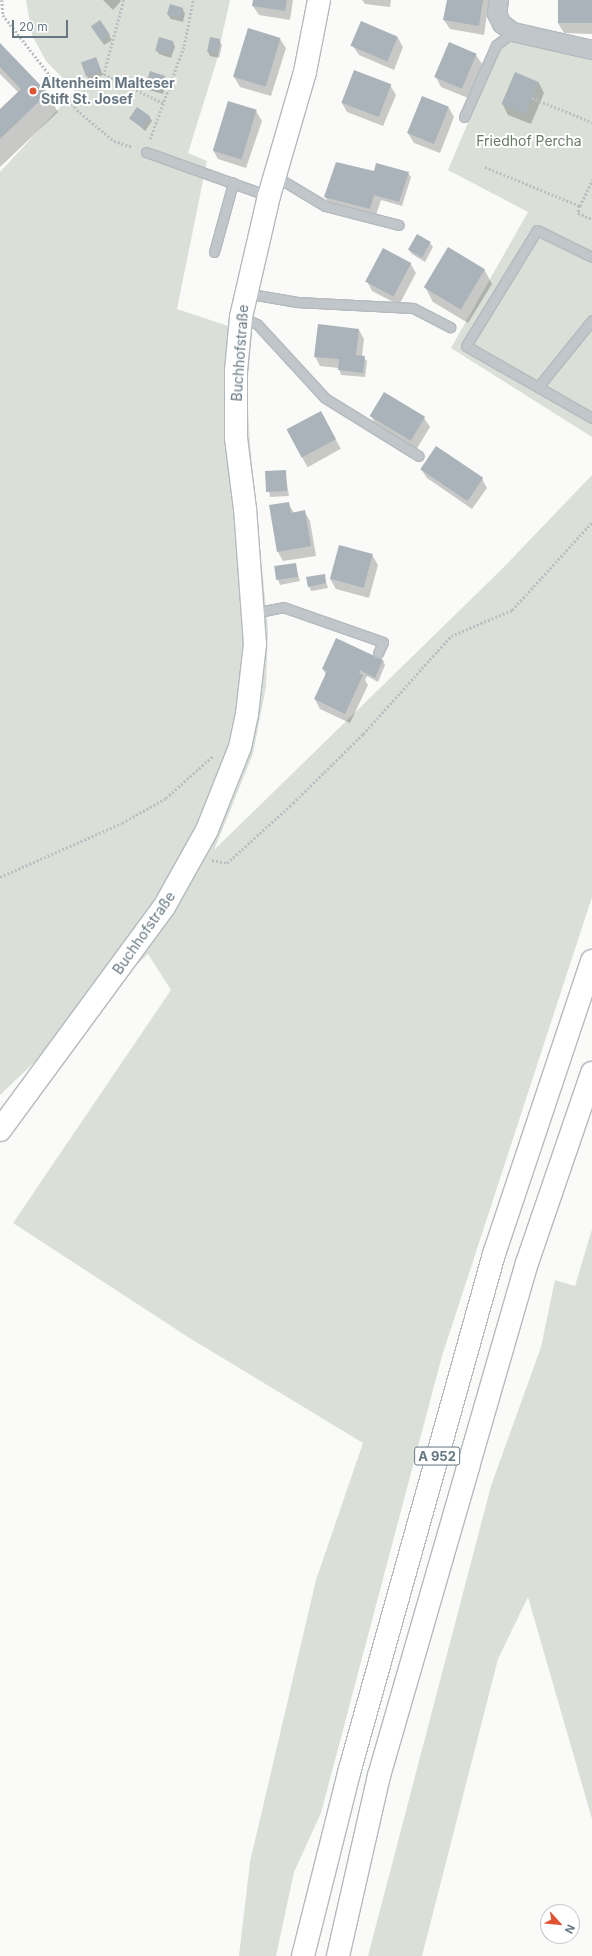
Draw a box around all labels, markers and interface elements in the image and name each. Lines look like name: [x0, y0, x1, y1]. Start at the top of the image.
scale bar: [14, 12, 70, 38]
text: 20 m: [19, 19, 48, 34]
place label: Altenheim Malteser Stift St. Josef: [41, 75, 175, 108]
marker: Altenheim Malteser Stift St. Josef: [28, 86, 38, 96]
park label: Friedhof Percha: [476, 133, 582, 149]
street label: Buchhofstraße: [228, 304, 252, 402]
street label: Buchhofstraße: [109, 888, 179, 978]
road number: A 952: [414, 1445, 460, 1467]
north arrow: [540, 1904, 580, 1944]
text: N: [562, 1922, 578, 1936]

